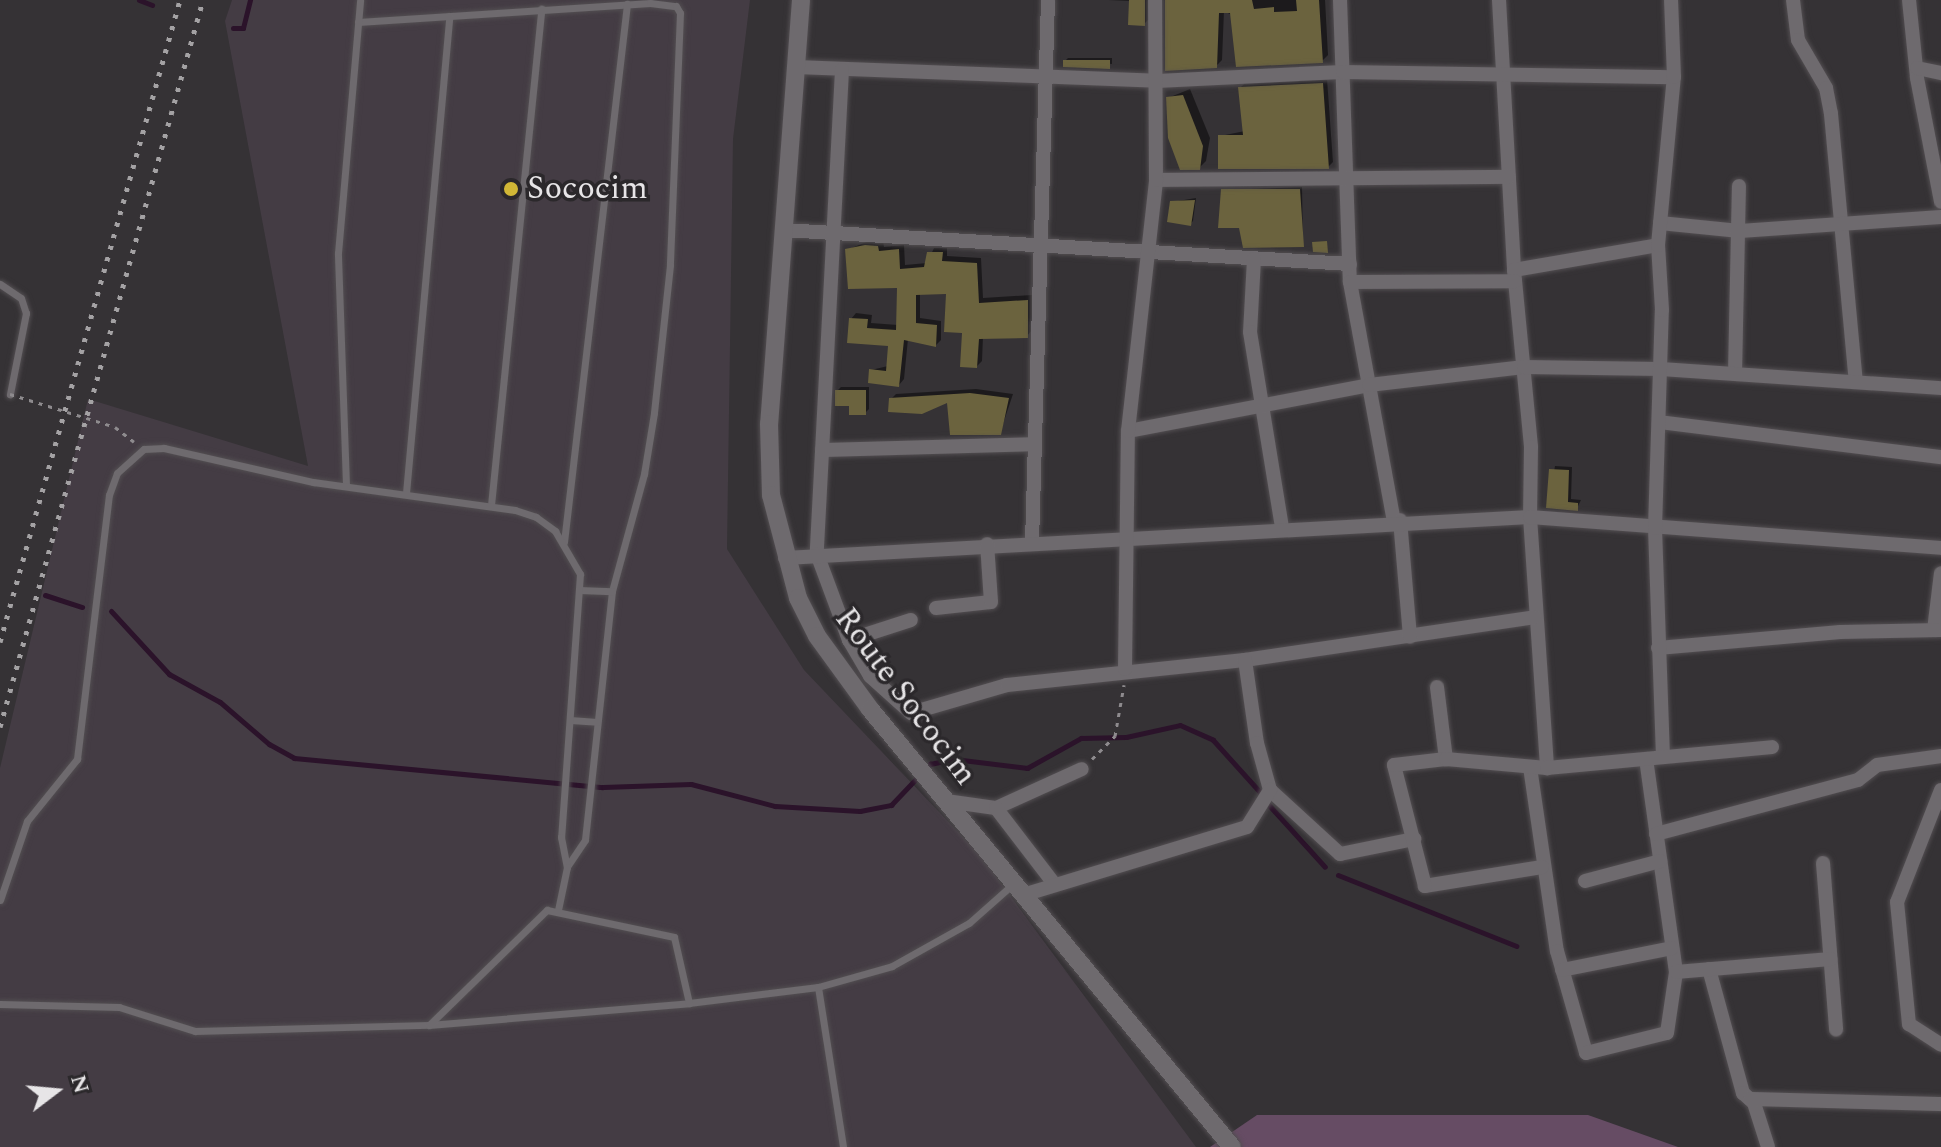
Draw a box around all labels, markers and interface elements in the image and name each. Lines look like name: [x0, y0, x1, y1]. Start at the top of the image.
place label: Sococim: [527, 170, 648, 208]
marker: Sococim: [502, 180, 520, 198]
street label: Route Sococim: [826, 601, 984, 793]
north arrow: [16, 1051, 96, 1131]
text: N: [61, 1071, 98, 1097]

